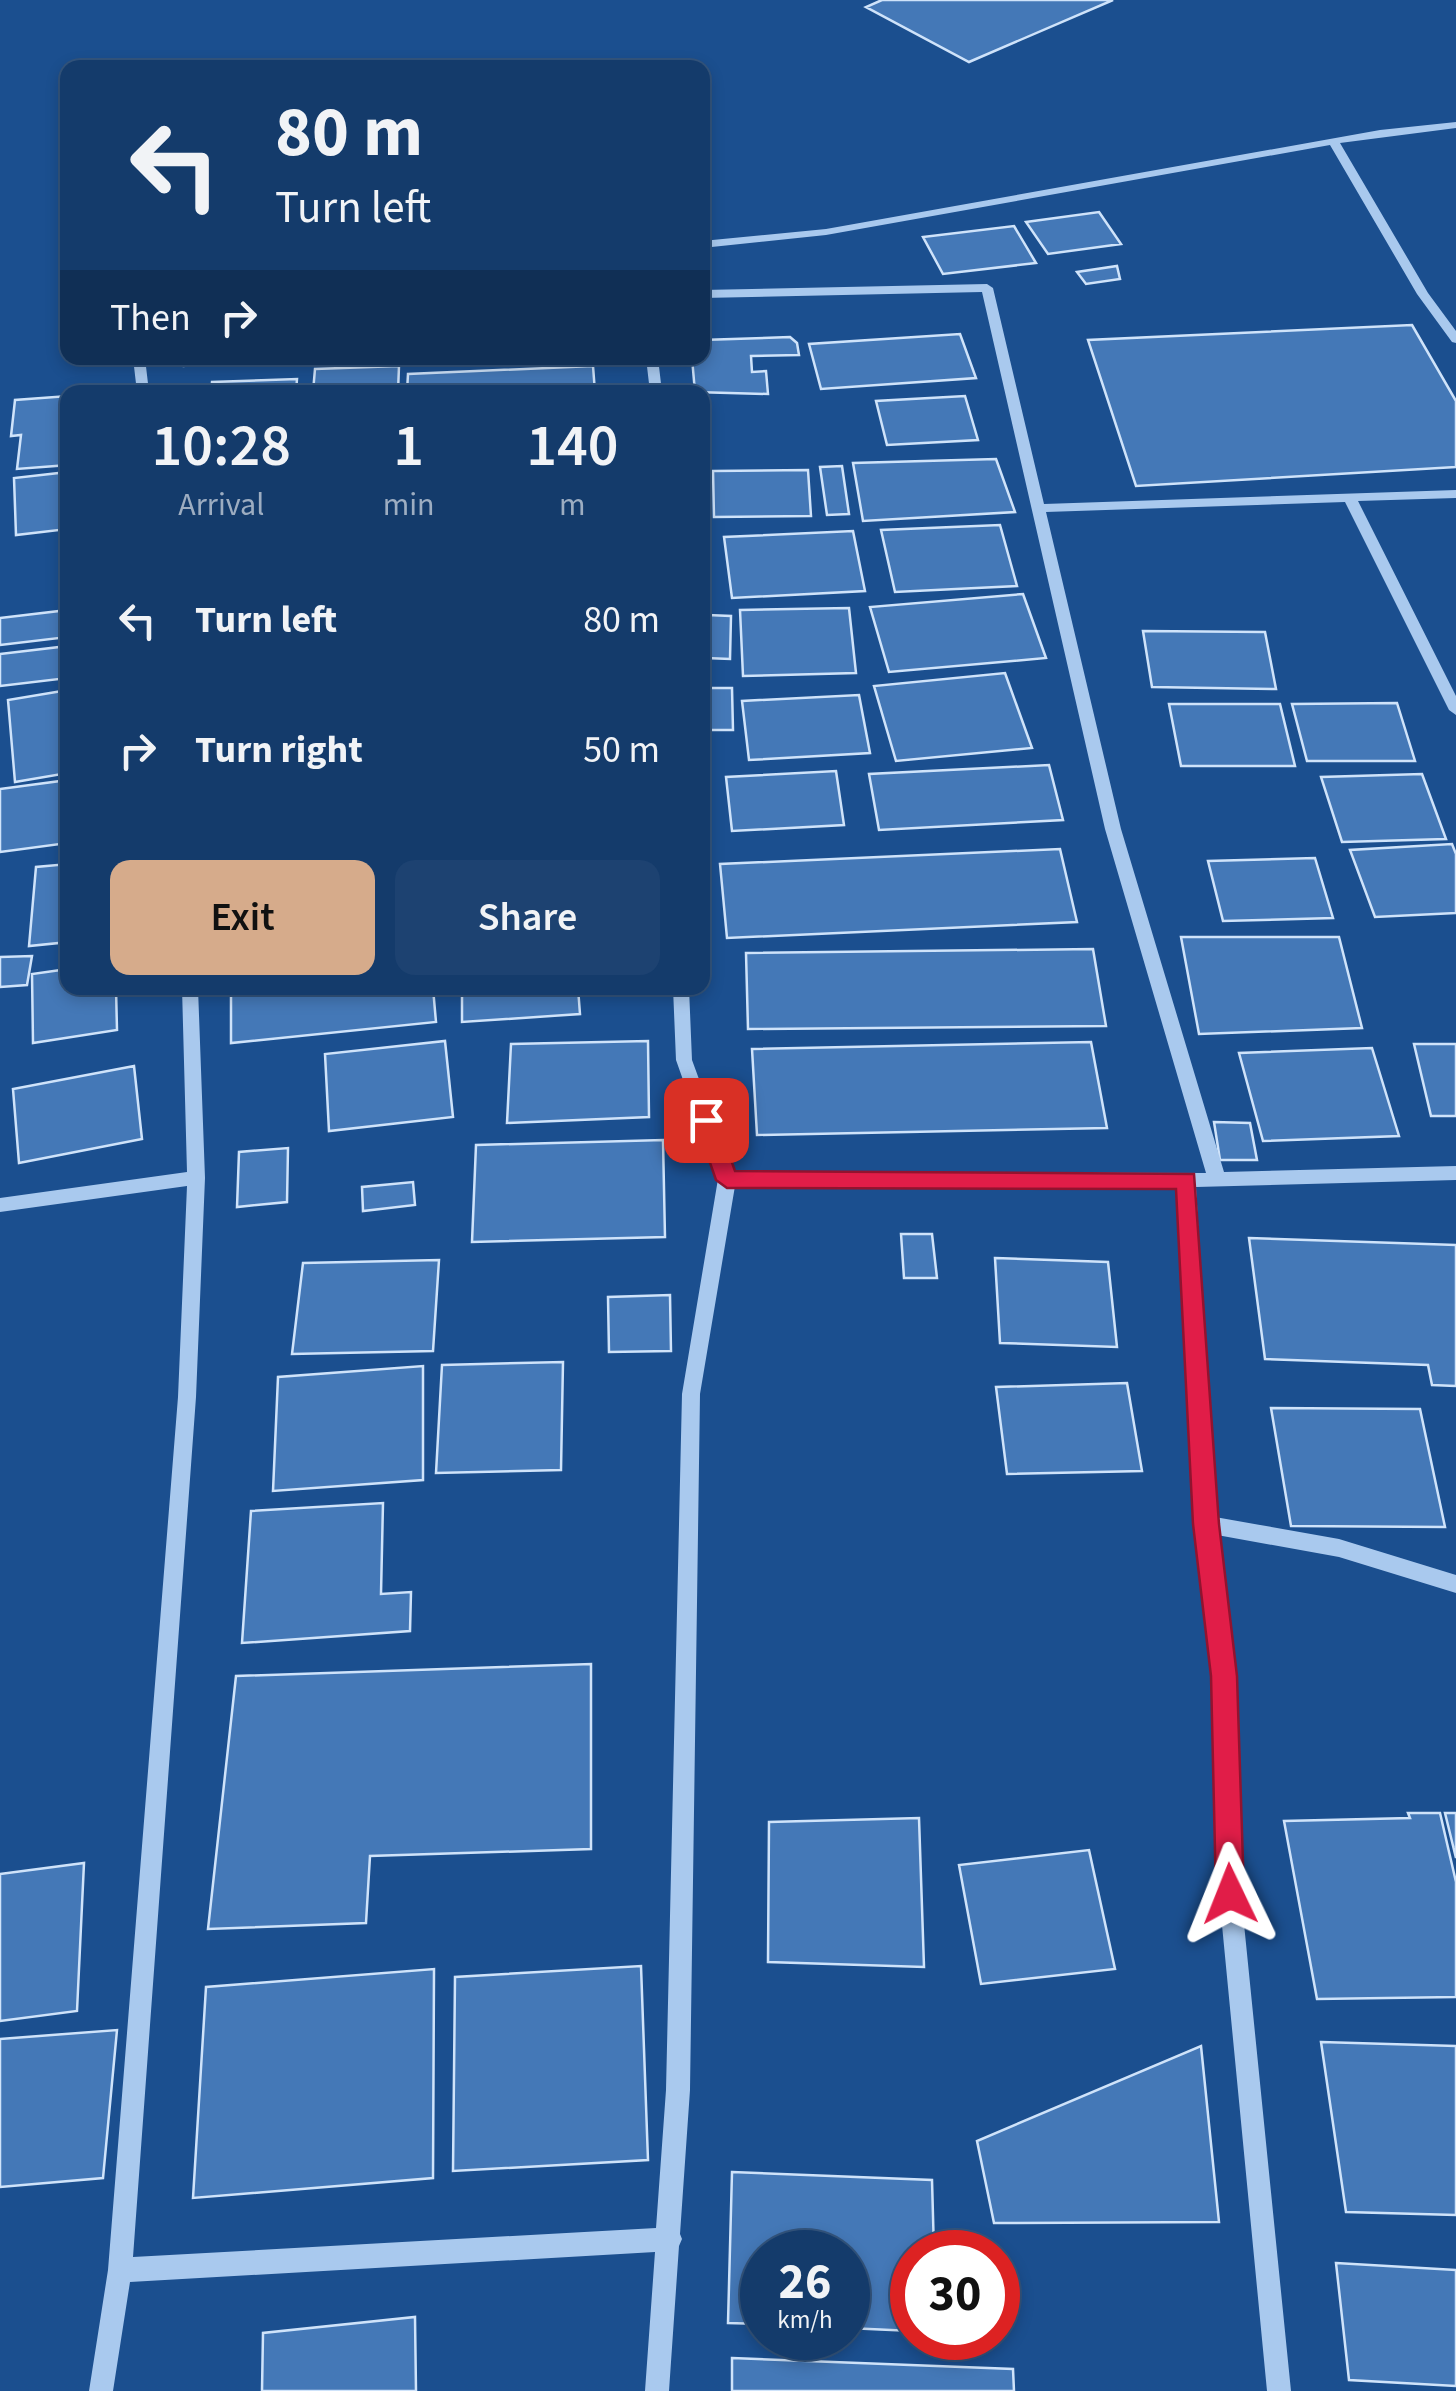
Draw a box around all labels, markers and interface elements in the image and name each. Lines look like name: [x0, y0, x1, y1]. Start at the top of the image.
text: 80 m: [275, 83, 423, 183]
icon: left: [110, 100, 240, 230]
text: Turn left: [275, 176, 431, 240]
icon: right: [211, 290, 266, 345]
text: Then: [110, 291, 191, 345]
text: 10:28: [152, 404, 291, 489]
text: 1: [393, 404, 424, 489]
text: 140: [526, 404, 618, 489]
text: Arrival: [178, 482, 264, 528]
text: min: [383, 482, 435, 528]
text: m: [559, 482, 586, 528]
icon: left: [110, 593, 165, 648]
text: Turn left: [195, 593, 337, 647]
text: 80 m: [583, 593, 660, 647]
icon: right: [110, 723, 165, 778]
text: Turn right: [195, 723, 363, 777]
text: 50 m: [583, 723, 660, 777]
button: Exit: [110, 860, 375, 975]
button: Share: [395, 860, 660, 975]
pin: [664, 1078, 749, 1163]
icon: arrive: [679, 1093, 734, 1148]
position arrow: [1178, 1842, 1282, 1946]
speed limit sign: 30: [890, 2230, 1020, 2360]
text: 26: [779, 2247, 831, 2318]
text: km/h: [777, 2302, 833, 2338]

